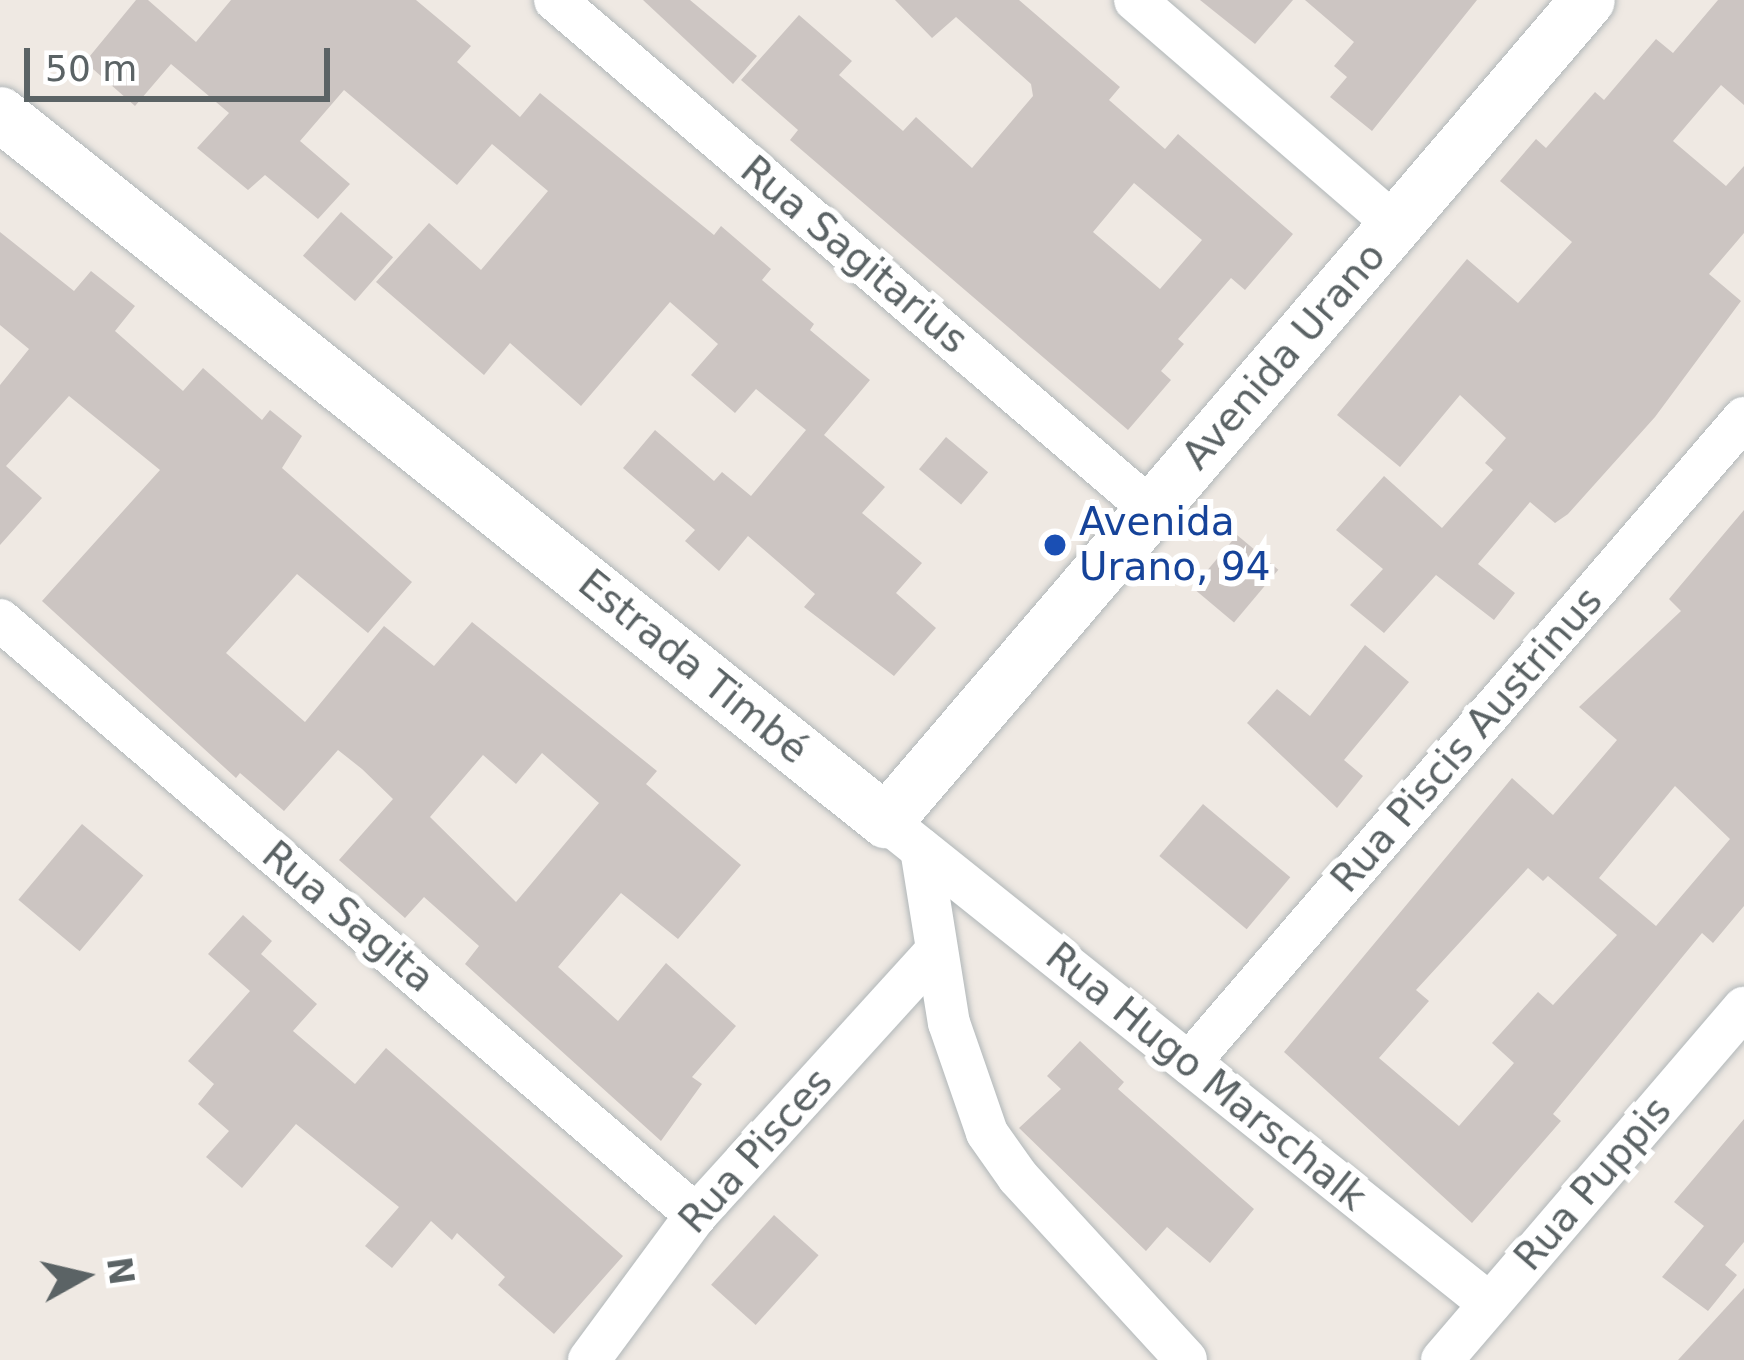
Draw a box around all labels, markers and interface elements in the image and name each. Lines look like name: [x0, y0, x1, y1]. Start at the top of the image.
scale bar: [30, 24, 336, 98]
text: 50 m: [45, 48, 137, 89]
street label: Rua Sagitarius: [731, 147, 977, 363]
street label: Avenida Urano: [1173, 233, 1395, 479]
place label: Avenida Urano, 94: [1079, 500, 1270, 591]
marker: Avenida Urano, 94: [1042, 532, 1068, 558]
street label: Estrada Timbé: [569, 560, 817, 774]
street label: Rua Piscis Austrinus: [1322, 578, 1612, 902]
street label: Rua Sagita: [253, 832, 443, 1002]
street label: Rua Hugo Marschalk: [1036, 933, 1376, 1221]
street label: Rua Pisces: [670, 1059, 842, 1243]
street label: Rua Puppis: [1505, 1088, 1681, 1280]
north arrow: [24, 1216, 144, 1336]
text: N: [99, 1255, 141, 1287]

